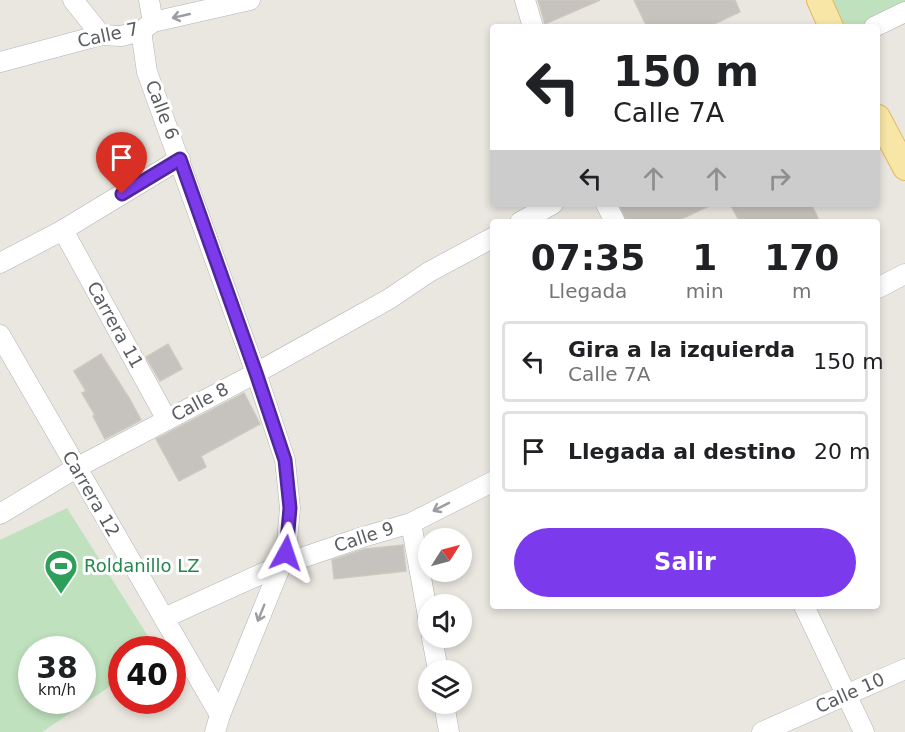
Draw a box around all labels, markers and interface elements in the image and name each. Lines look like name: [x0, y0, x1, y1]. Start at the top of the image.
one-way arrow: [172, 10, 191, 22]
street label: Calle 7: [75, 18, 140, 51]
text: 150 m: [613, 47, 759, 96]
icon: left: [514, 48, 592, 126]
street label: Calle 6: [142, 77, 183, 142]
text: Calle 7A: [613, 97, 724, 128]
pin: [96, 132, 147, 194]
icon: arrive: [105, 141, 138, 174]
icon: left: [574, 162, 607, 195]
icon: ahead: [637, 162, 670, 195]
icon: ahead: [700, 162, 733, 195]
icon: right: [763, 162, 796, 195]
text: 07:35: [531, 237, 645, 278]
text: 1: [692, 237, 717, 278]
text: 170: [764, 237, 839, 278]
street label: Carrera 11: [83, 278, 148, 372]
text: Llegada: [548, 279, 627, 303]
text: min: [686, 279, 724, 303]
text: m: [792, 279, 812, 303]
text: Gira a la izquierda: [568, 337, 795, 362]
icon: left: [517, 345, 550, 378]
text: 150 m: [813, 349, 884, 374]
text: Calle 7A: [568, 362, 650, 386]
street label: Calle 8: [168, 378, 232, 425]
icon: arrive: [517, 435, 550, 468]
text: Llegada al destino: [568, 439, 796, 464]
text: 20 m: [814, 439, 870, 464]
street label: Carrera 12: [58, 447, 124, 540]
one-way arrow: [433, 502, 451, 514]
street label: Calle 9: [331, 517, 397, 556]
position arrow: [254, 521, 318, 585]
north arrow: [418, 528, 472, 582]
map controls: [418, 528, 472, 714]
button: Salir: [514, 528, 856, 597]
sports icon: Roldanillo LZ: [43, 548, 79, 595]
place label: Roldanillo LZ: [84, 555, 200, 576]
button: sound: [418, 594, 472, 648]
one-way arrow: [255, 604, 266, 622]
speed limit sign: 40: [108, 636, 186, 714]
text: 38: [36, 650, 78, 685]
button: layers: [418, 660, 472, 714]
street label: Calle 10: [812, 668, 888, 717]
text: km/h: [38, 681, 76, 699]

